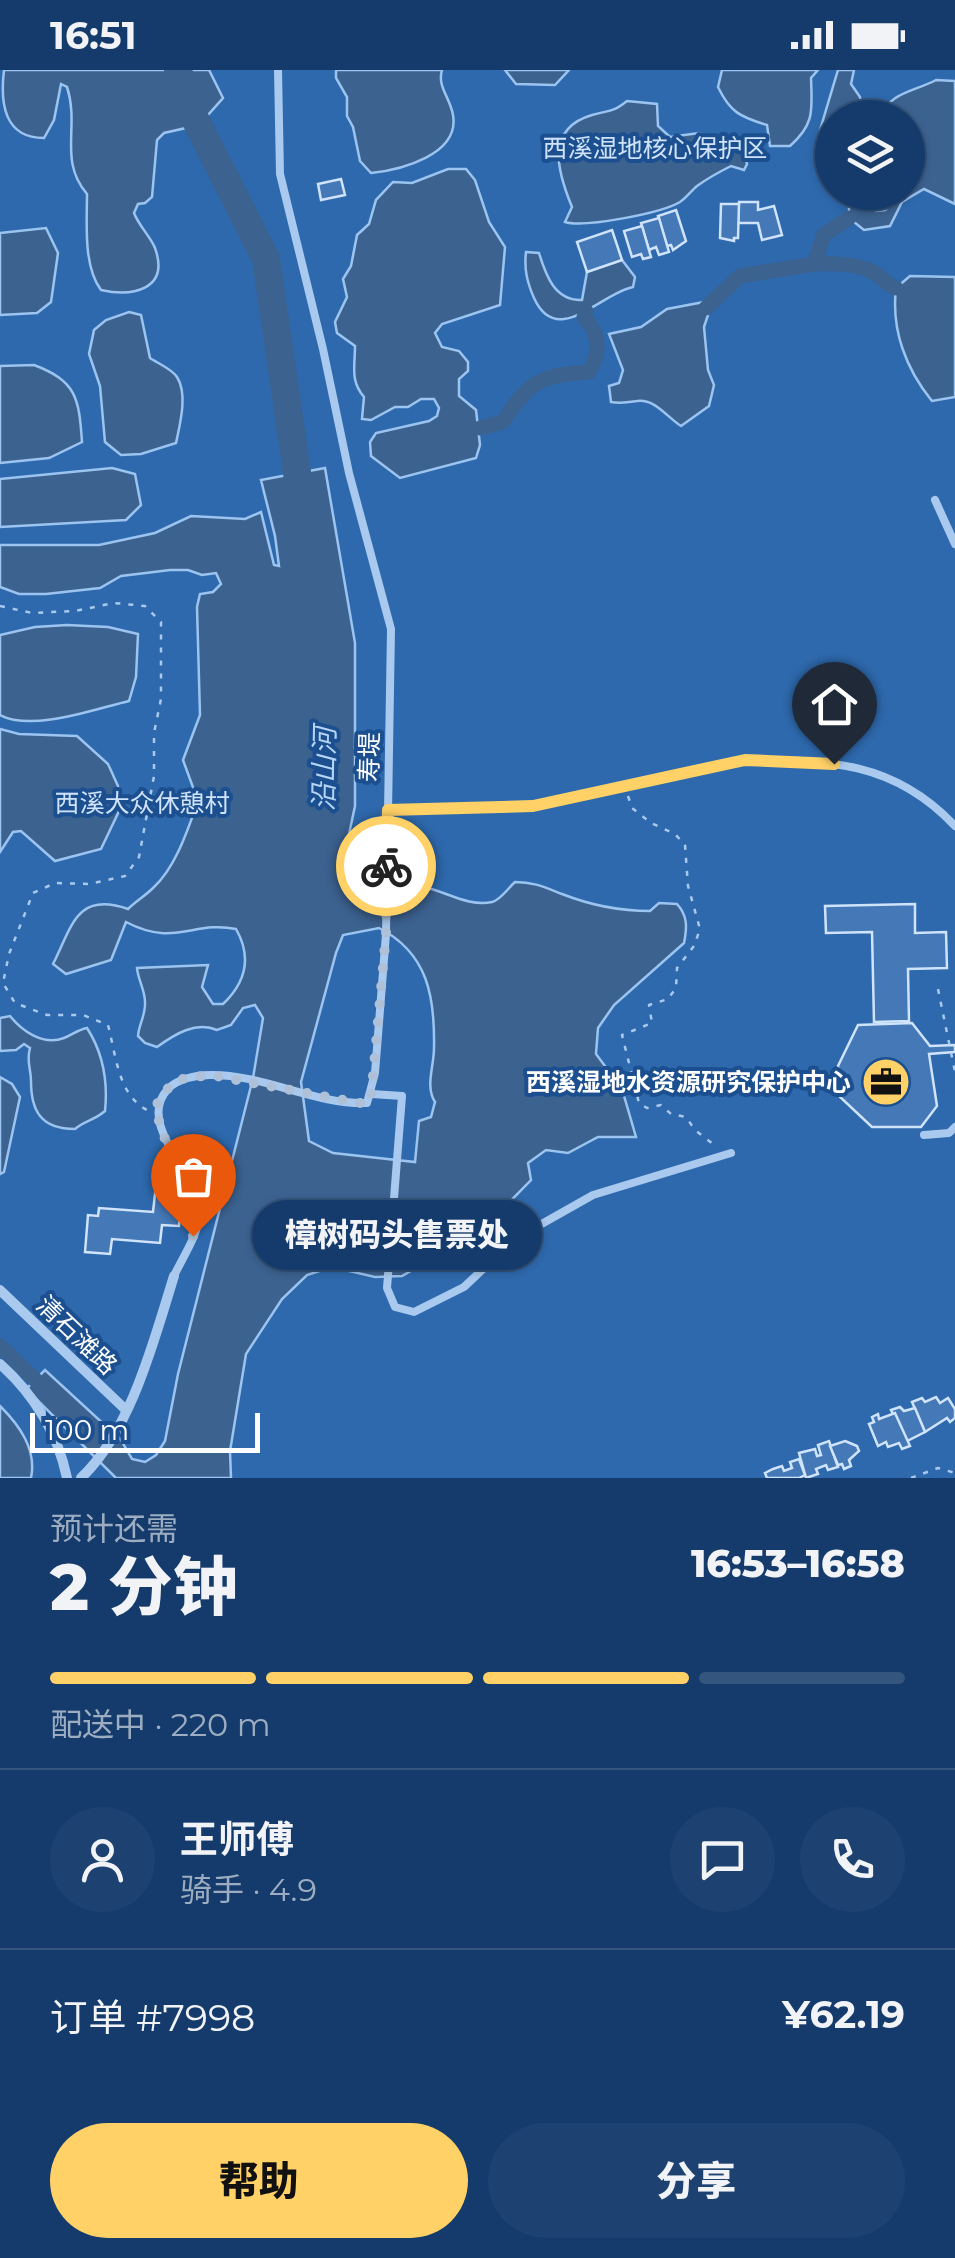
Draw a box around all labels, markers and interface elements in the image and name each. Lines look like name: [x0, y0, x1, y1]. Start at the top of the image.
text: 16:51: [50, 12, 137, 59]
map controls: [815, 100, 925, 210]
button: layers: [815, 100, 925, 210]
park label: 西溪湿地核心保护区: [542, 133, 768, 163]
pin: [792, 662, 877, 765]
icon: home: [807, 677, 862, 732]
water label: 沿山河: [306, 722, 342, 811]
street label: 寿堤: [354, 732, 384, 782]
park label: 西溪大众休憩村: [54, 788, 230, 818]
courier: [336, 816, 436, 916]
icon: bike: [359, 839, 414, 894]
office icon: 西溪湿地水资源研究保护中心: [860, 1056, 912, 1108]
place label: 西溪湿地水资源研究保护中心: [526, 1067, 851, 1097]
pin: [151, 1134, 236, 1237]
icon: bag: [166, 1149, 221, 1204]
callout: 樟树码头售票处: [253, 1201, 543, 1271]
text: 樟树码头售票处: [285, 1215, 509, 1254]
street label: 清石滩路: [31, 1289, 123, 1381]
scale bar: [30, 1408, 260, 1452]
text: 100 m: [45, 1413, 129, 1447]
text: 预计还需: [50, 1509, 178, 1548]
text: 16:53–16:58: [691, 1540, 905, 1587]
text: 2 分钟: [50, 1547, 238, 1626]
text: 配送中 · 220 m: [50, 1705, 271, 1744]
button: person: [50, 1807, 155, 1912]
button: chat: [670, 1807, 775, 1912]
button: phone: [800, 1807, 905, 1912]
text: 王师傅: [180, 1816, 294, 1863]
text: 骑手 · 4.9: [180, 1870, 317, 1909]
text: ¥62.19: [782, 1991, 905, 2038]
text: 订单 #7998: [50, 1994, 255, 2041]
button: 帮助: [50, 2123, 468, 2238]
button: 分享: [488, 2123, 905, 2238]

